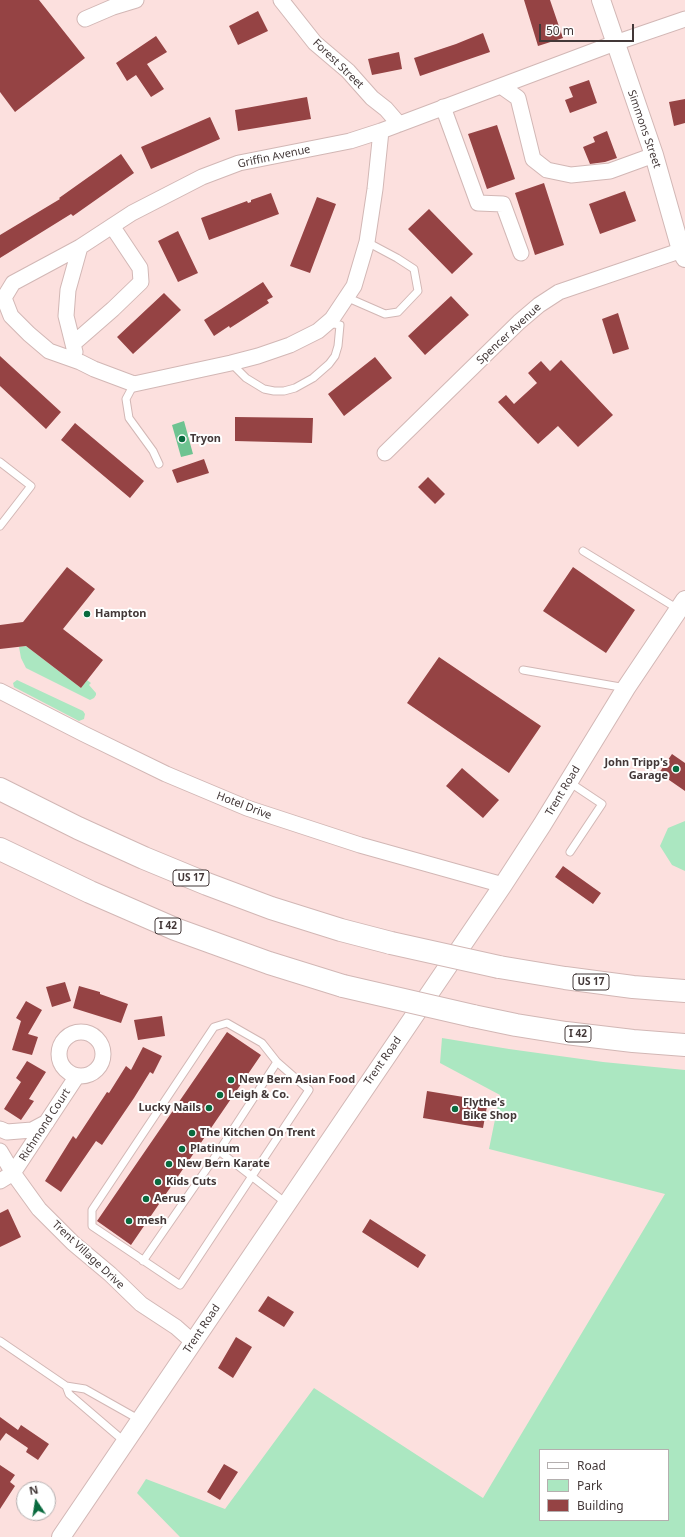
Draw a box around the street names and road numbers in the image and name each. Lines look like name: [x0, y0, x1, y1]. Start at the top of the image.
street label: Forest Street: [310, 36, 366, 92]
street label: Simmons Street: [624, 88, 664, 170]
street label: Griffin Avenue: [236, 143, 312, 171]
street label: Spencer Avenue: [474, 301, 544, 367]
street label: Trent Road: [543, 764, 583, 818]
street label: Hotel Drive: [215, 789, 273, 823]
road number: US 17: [173, 870, 209, 886]
road number: I 42: [155, 918, 181, 934]
road number: US 17: [573, 974, 609, 990]
road number: I 42: [565, 1026, 591, 1042]
street label: Trent Road: [361, 1034, 405, 1088]
street label: Richmond Court: [17, 1086, 73, 1164]
street label: Trent Village Drive: [49, 1218, 127, 1292]
street label: Trent Road: [181, 1302, 223, 1356]

